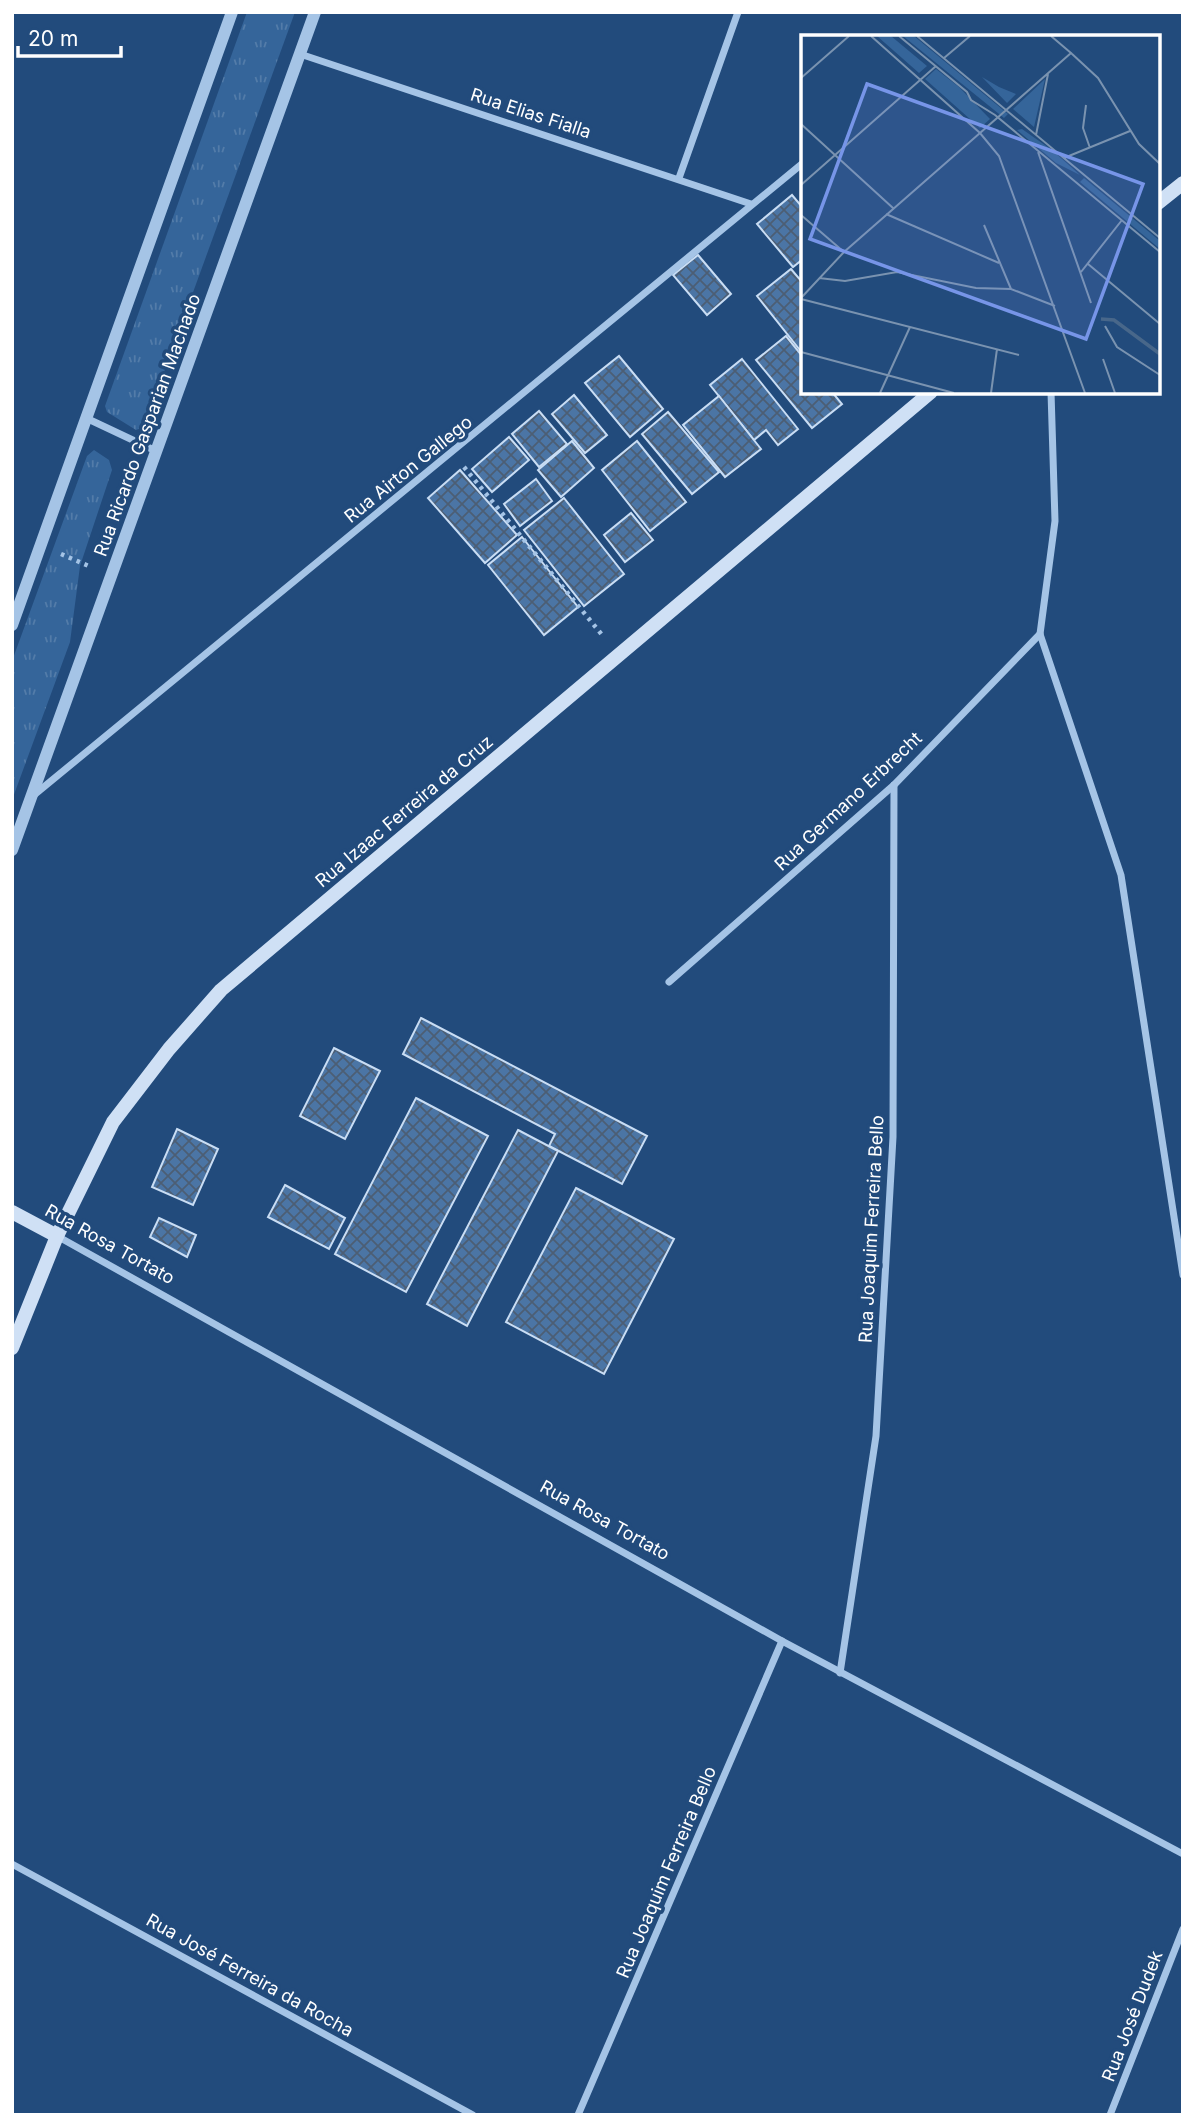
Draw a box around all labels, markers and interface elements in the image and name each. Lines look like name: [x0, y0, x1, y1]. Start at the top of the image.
scale bar: [18, 14, 121, 58]
text: 20 m: [28, 26, 78, 51]
inset map: [801, 35, 1160, 394]
street label: Rua Elias Fialla: [468, 84, 594, 142]
street label: Rua Ricardo Gasparian Machado: [90, 291, 204, 559]
street label: Rua Airton Gallego: [340, 411, 476, 527]
street label: Rua Germano Erbrecht: [770, 727, 926, 875]
street label: Rua Izaac Ferreira da Cruz: [311, 731, 497, 891]
street label: Rua Joaquim Ferreira Bello: [855, 1115, 887, 1343]
street label: Rua Rosa Tortato: [42, 1200, 178, 1288]
street label: Rua Rosa Tortato: [537, 1476, 673, 1564]
street label: Rua Joaquim Ferreira Bello: [612, 1763, 720, 1981]
street label: Rua José Ferreira da Rocha: [143, 1909, 357, 2041]
street label: Rua José Dudek: [1097, 1947, 1167, 2084]

